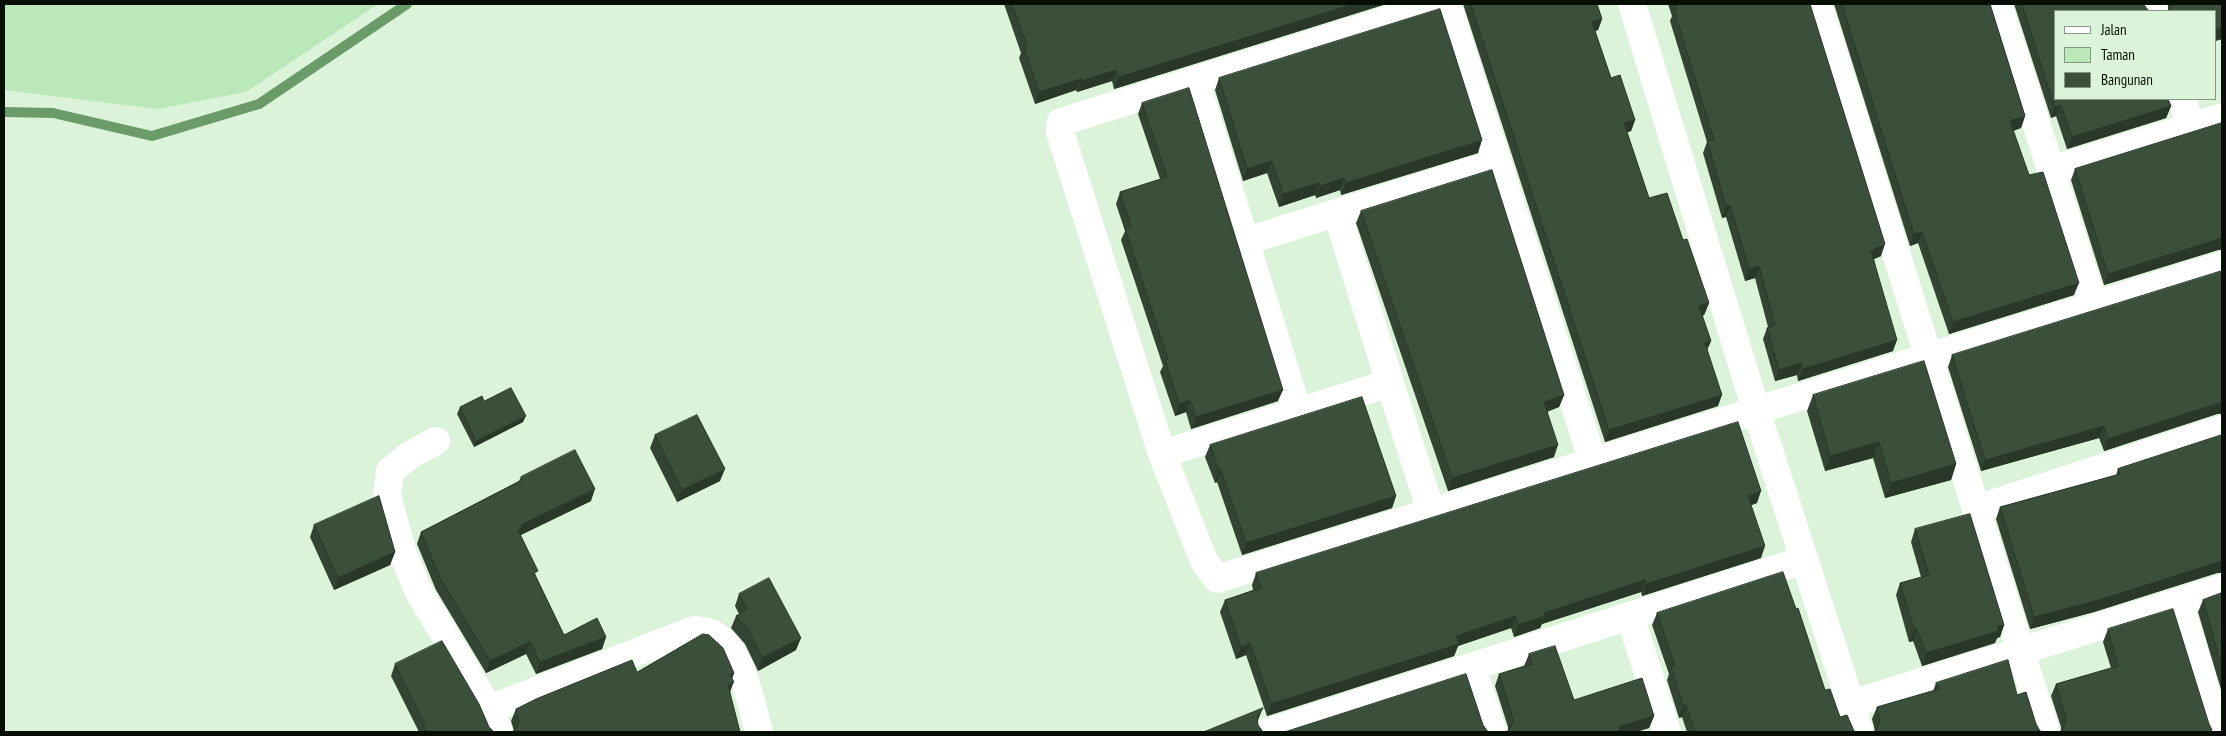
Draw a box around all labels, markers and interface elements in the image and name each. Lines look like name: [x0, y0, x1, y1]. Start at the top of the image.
legend: [2054, 10, 2216, 100]
text: Jalan: [2101, 20, 2127, 39]
text: Taman: [2101, 45, 2135, 64]
text: Bangunan: [2101, 70, 2153, 89]

